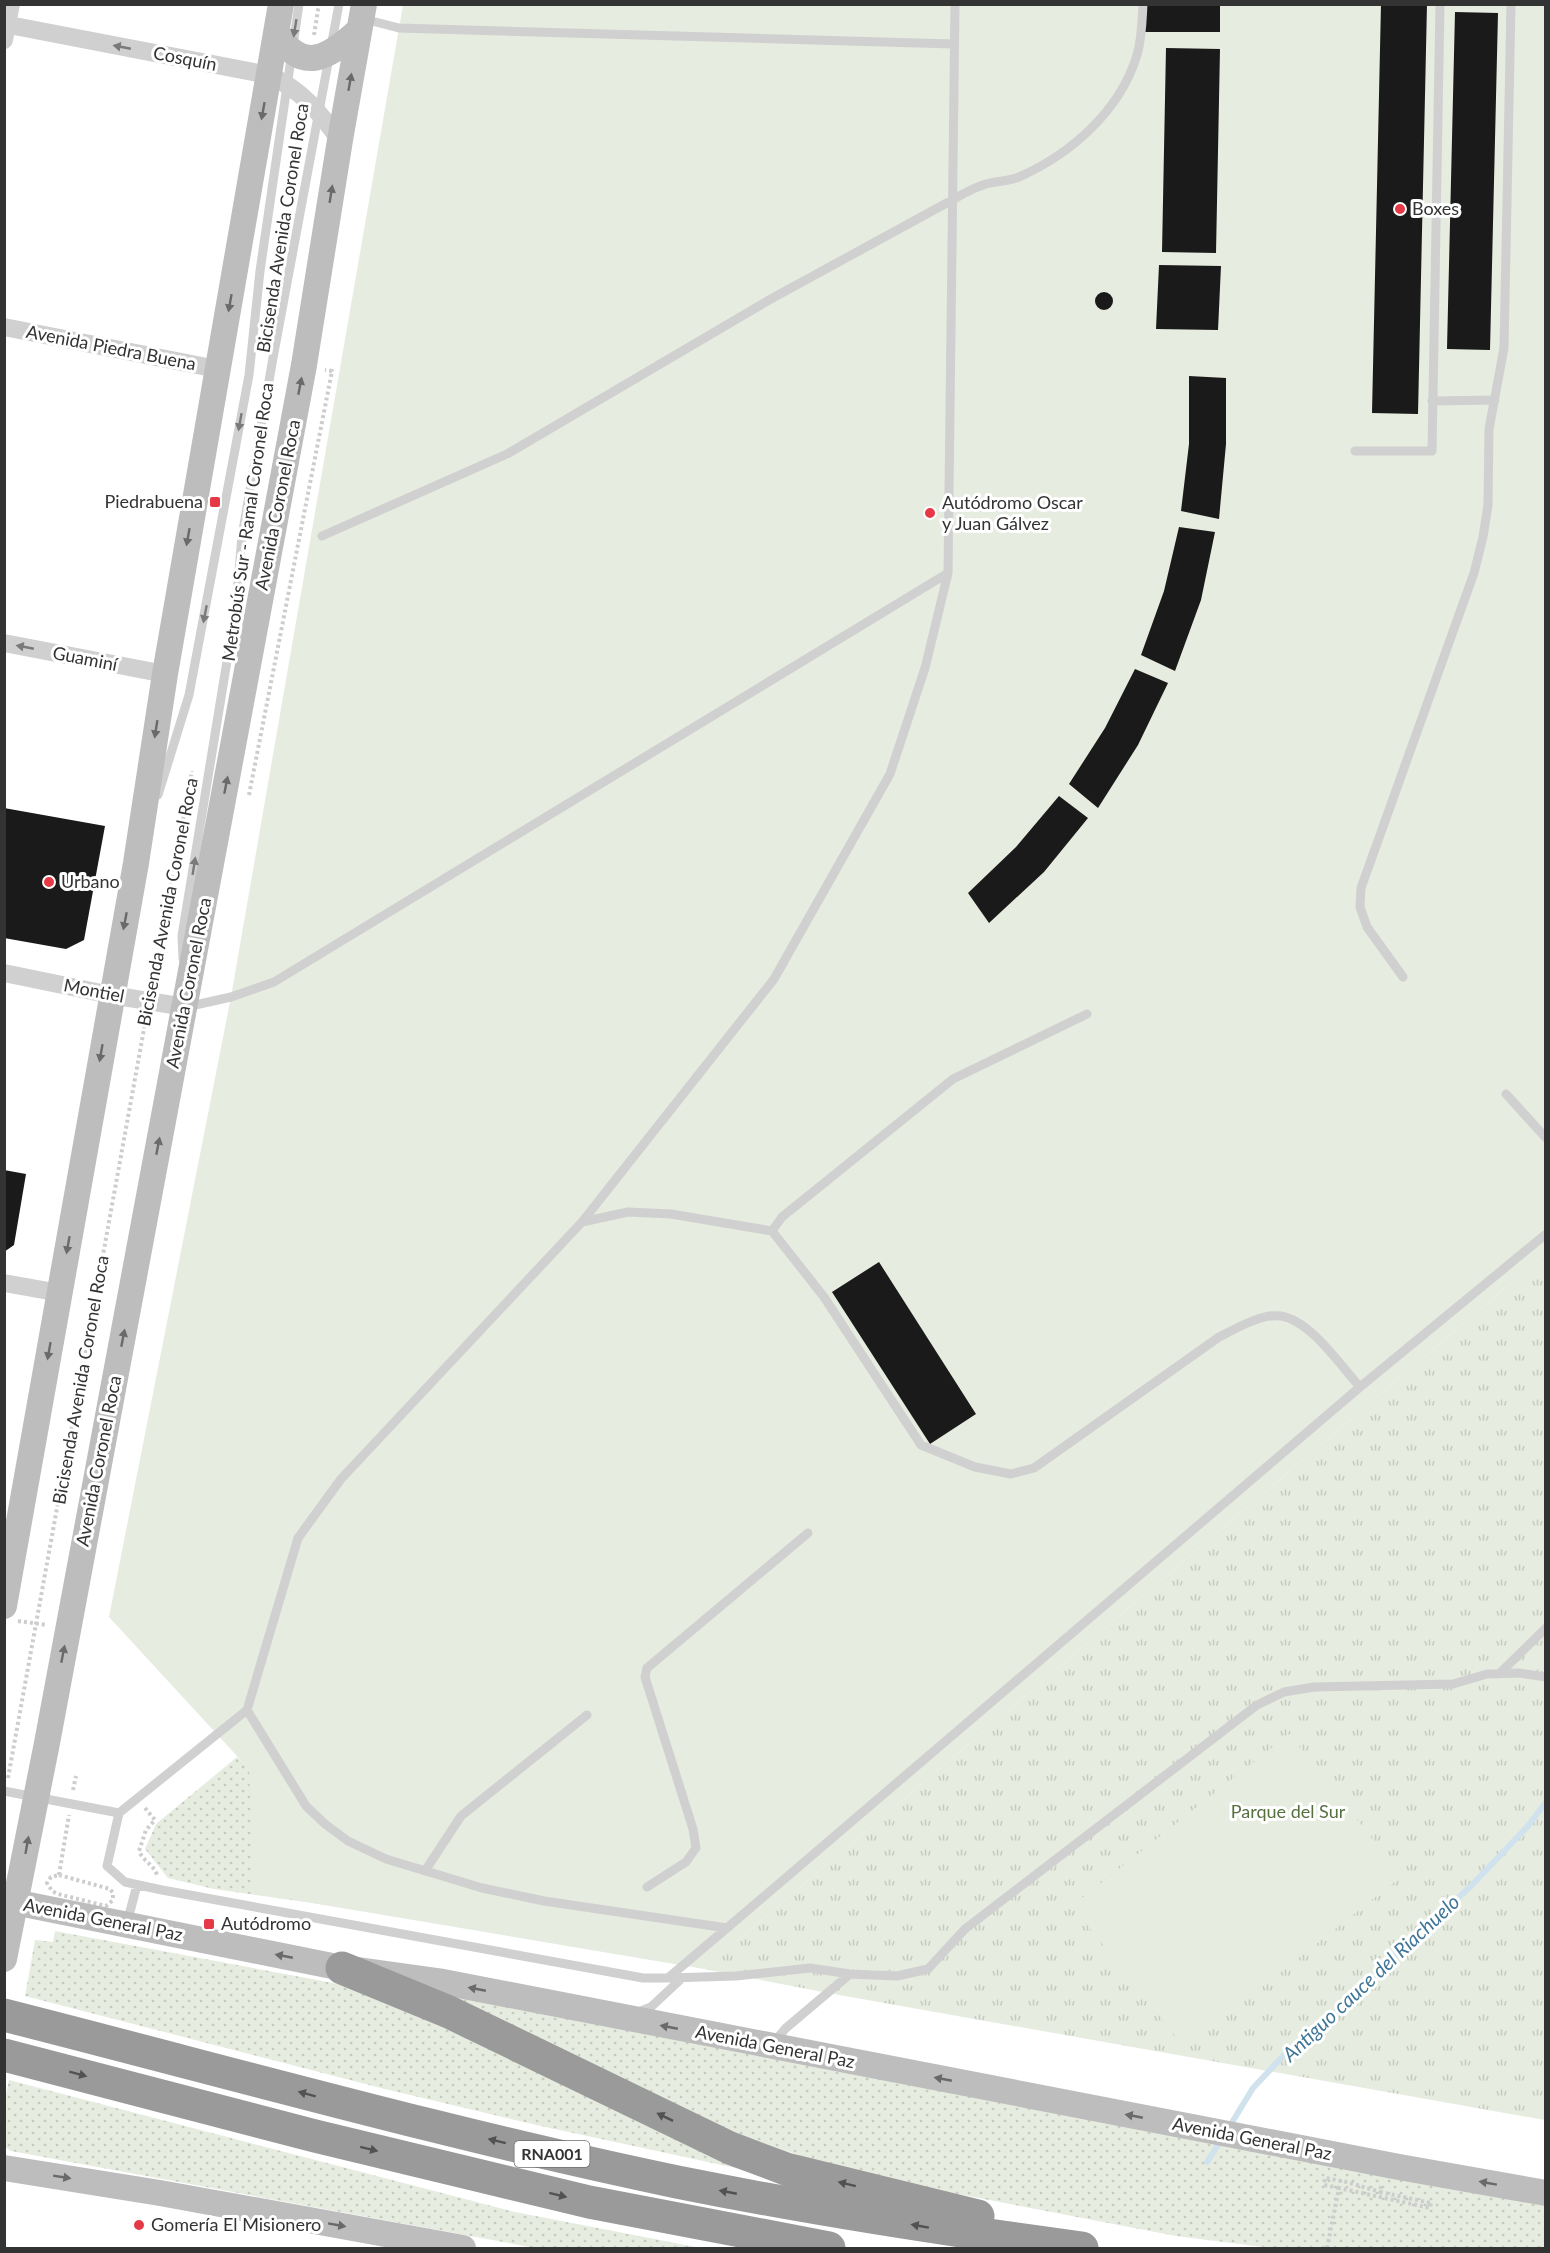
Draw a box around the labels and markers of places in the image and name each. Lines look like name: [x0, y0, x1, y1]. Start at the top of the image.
place label: Boxes: [1412, 197, 1459, 219]
marker: Boxes: [1393, 202, 1407, 216]
place label: Piedrabuena: [104, 490, 203, 512]
place label: Autódromo Oscar y Juan Gálvez: [942, 491, 1083, 534]
marker: Piedrabuena: [208, 495, 222, 509]
marker: Autódromo Oscar y Juan Gálvez: [923, 506, 937, 520]
place label: Urbano: [61, 870, 120, 892]
marker: Urbano: [42, 875, 56, 889]
place label: Autódromo: [221, 1912, 311, 1934]
marker: Autódromo: [202, 1917, 216, 1931]
place label: Gomería El Misionero: [151, 2213, 321, 2235]
marker: Gomería El Misionero: [132, 2218, 146, 2232]

